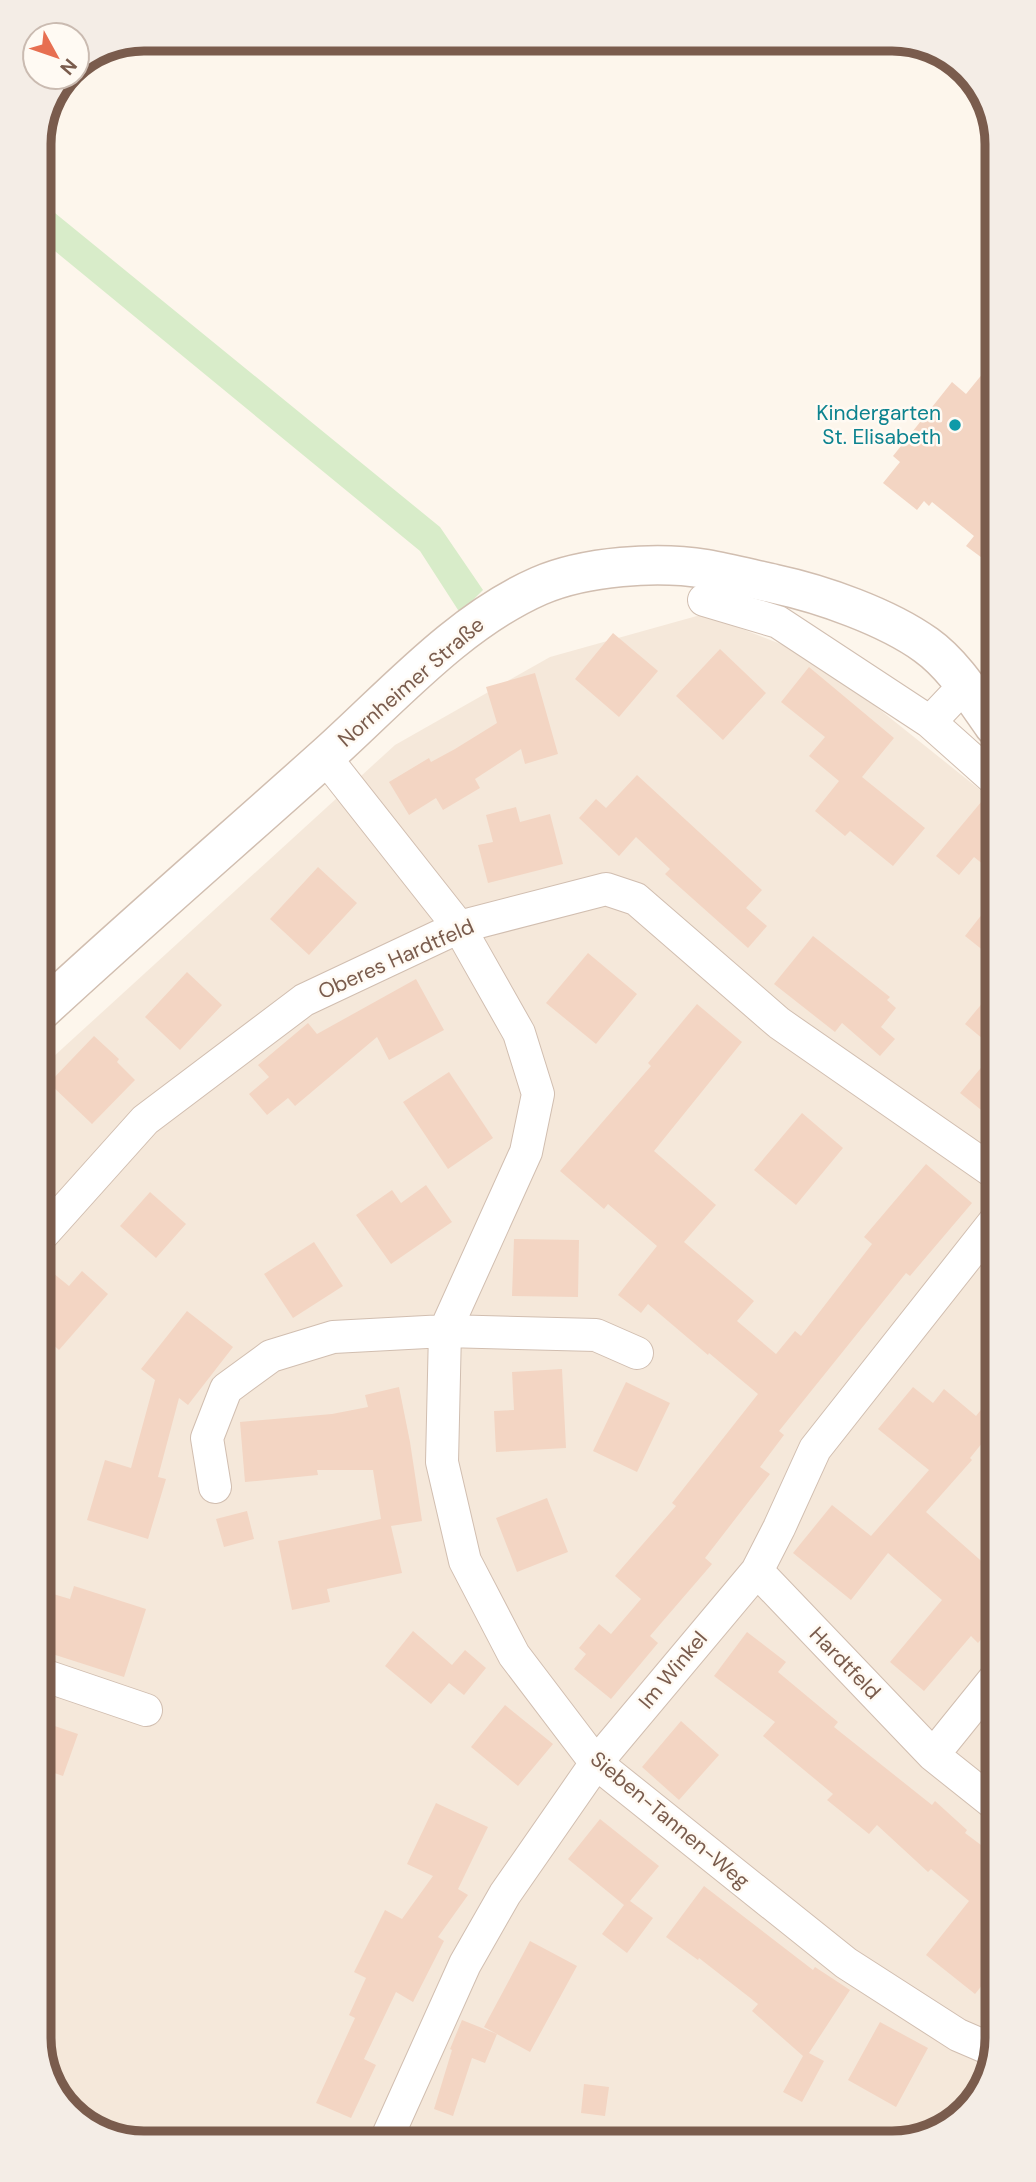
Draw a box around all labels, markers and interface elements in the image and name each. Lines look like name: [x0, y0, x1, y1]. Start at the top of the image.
north arrow: [21, 21, 91, 91]
text: N: [55, 53, 83, 80]
place label: Kindergarten St. Elisabeth: [816, 399, 941, 451]
marker: Kindergarten St. Elisabeth: [947, 417, 963, 433]
street label: Nornheimer Straße: [332, 611, 490, 753]
street label: Oberes Hardtfeld: [314, 912, 478, 1006]
street label: Hardtfeld: [803, 1621, 887, 1705]
street label: Im Winkel: [632, 1625, 714, 1715]
street label: Sieben-Tannen-Weg: [585, 1745, 756, 1895]

